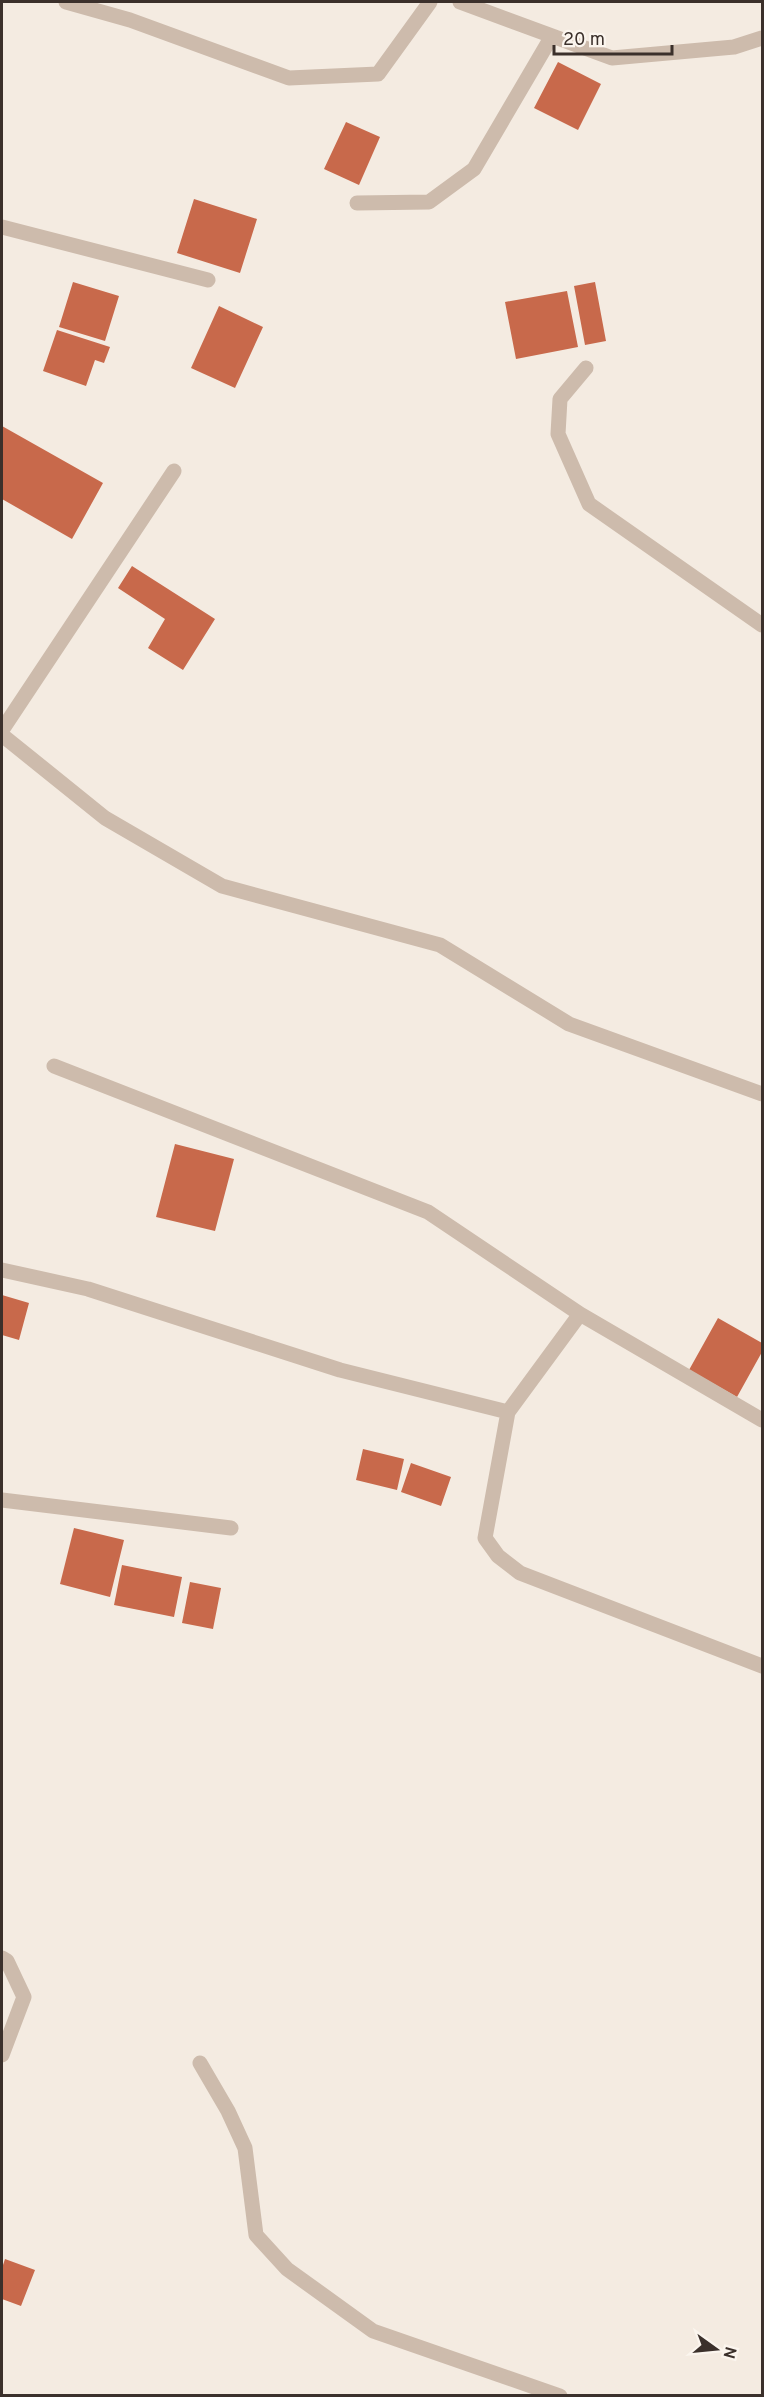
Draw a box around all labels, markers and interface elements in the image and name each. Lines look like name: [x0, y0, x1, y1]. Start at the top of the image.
scale bar: [554, 18, 672, 56]
text: 20 m: [563, 29, 605, 52]
north arrow: [686, 2319, 746, 2379]
text: N: [717, 2344, 740, 2361]

